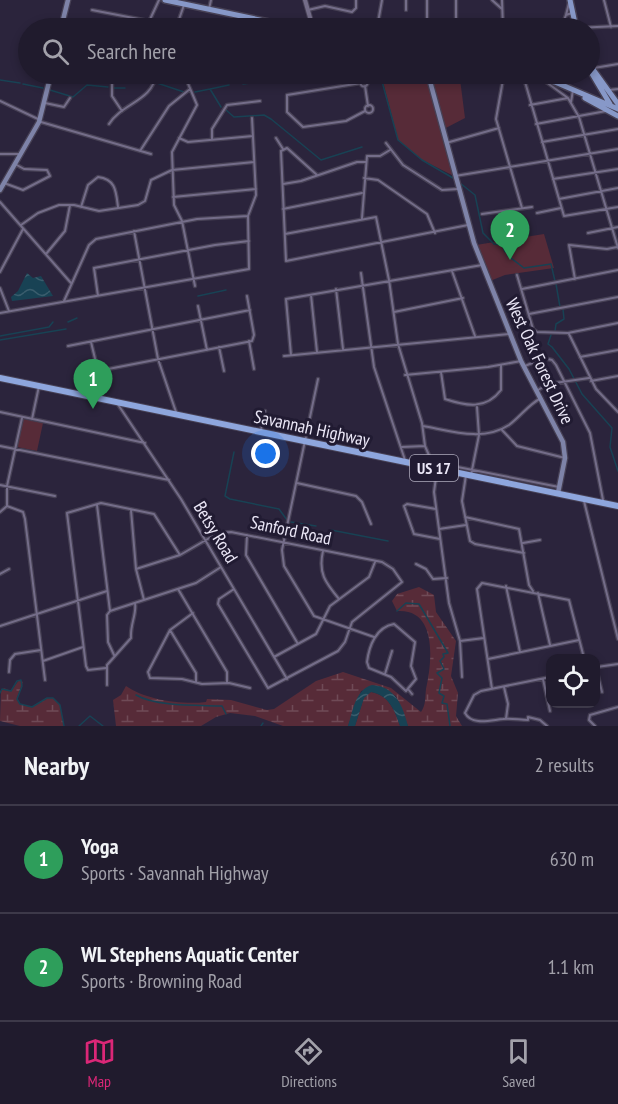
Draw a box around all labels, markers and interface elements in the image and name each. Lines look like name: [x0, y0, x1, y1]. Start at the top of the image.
search box: [18, 18, 600, 84]
icon: search: [39, 35, 72, 68]
text: Search here: [87, 37, 176, 65]
pin: 2: [490, 210, 530, 260]
street label: West Oak Forest Drive: [501, 294, 579, 428]
pin: 1: [74, 360, 112, 409]
street label: Savannah Highway: [252, 405, 372, 452]
your location: [251, 439, 280, 468]
road number: US 17: [410, 455, 458, 481]
street label: Betsy Road: [189, 497, 243, 567]
street label: Sanford Road: [248, 510, 334, 550]
map controls: [546, 654, 600, 708]
button: locate: [546, 654, 600, 708]
text: Nearby: [24, 749, 89, 782]
text: 2 results: [535, 752, 594, 778]
text: Yoga: [81, 832, 119, 860]
text: 1: [39, 846, 48, 872]
text: 630 m: [550, 846, 594, 872]
text: Sports · Savannah Highway: [81, 860, 269, 886]
text: WL Stephens Aquatic Center: [81, 940, 299, 968]
text: 2: [39, 954, 48, 980]
text: 1.1 km: [547, 954, 594, 980]
text: Sports · Browning Road: [81, 968, 242, 994]
tab: Map: [83, 1035, 116, 1091]
tab: Directions: [281, 1035, 337, 1091]
tab: Saved: [502, 1035, 535, 1091]

